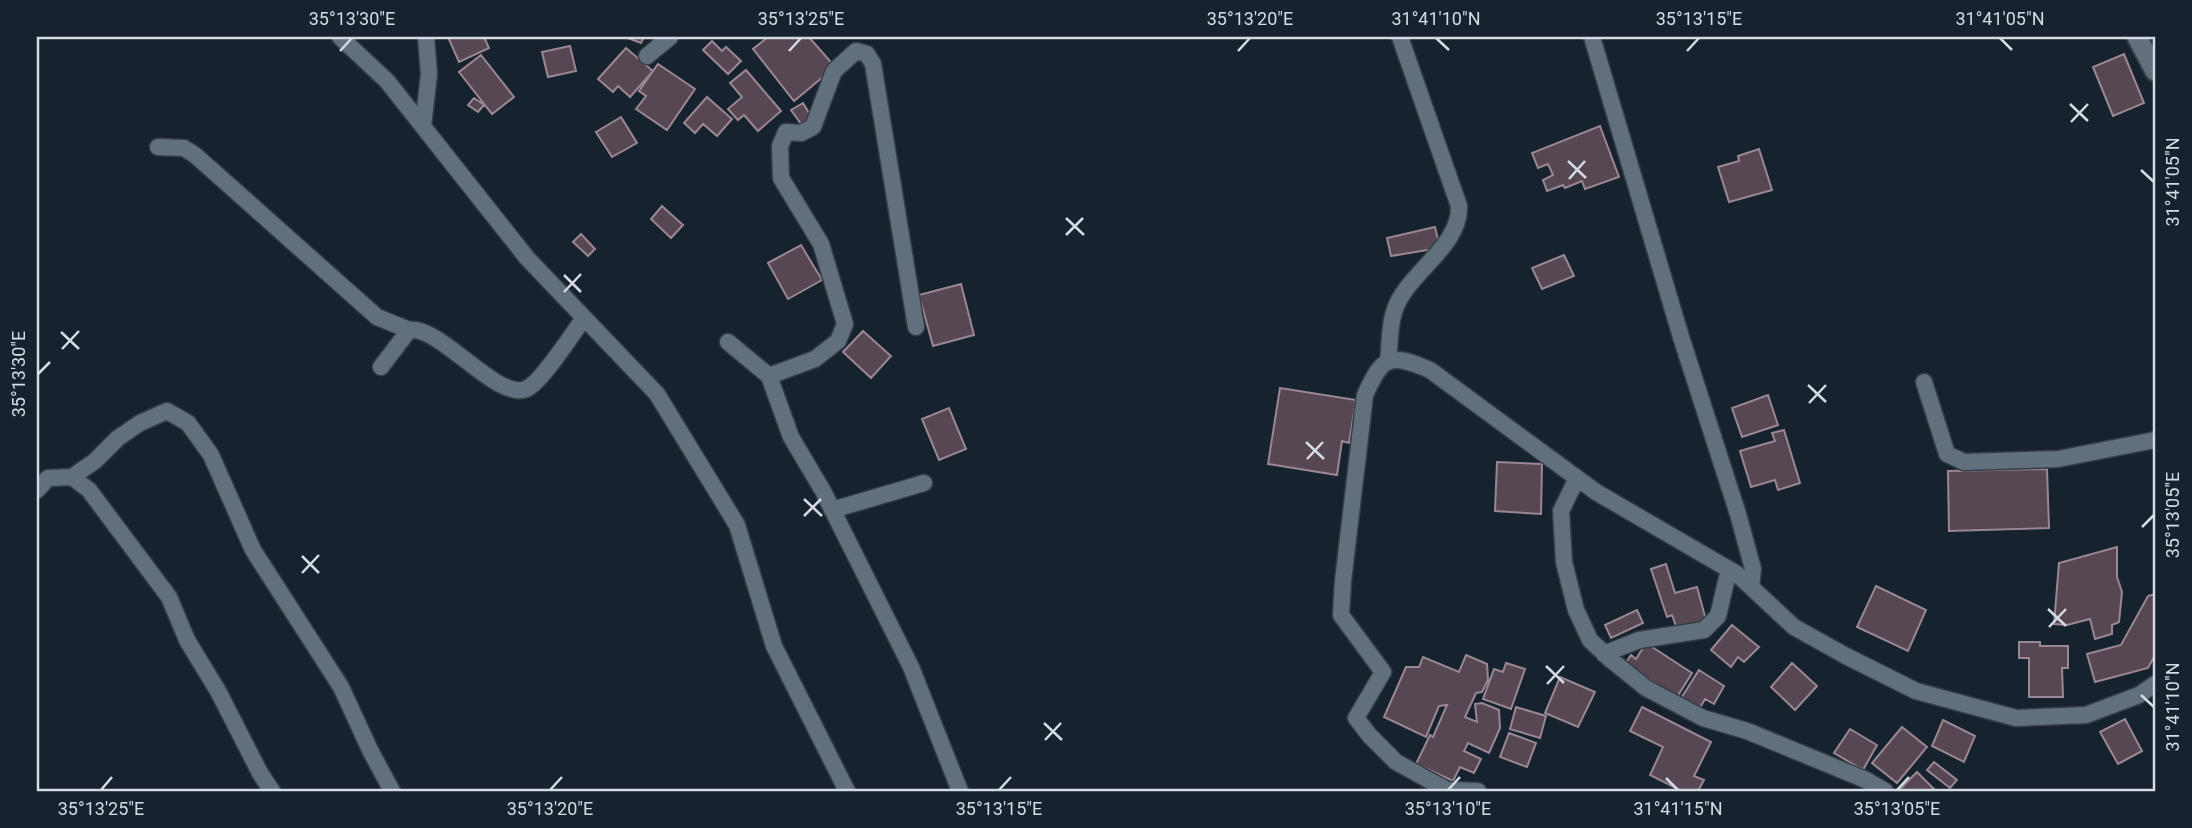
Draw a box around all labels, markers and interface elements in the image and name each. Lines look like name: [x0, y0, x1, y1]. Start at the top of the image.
text: 35°13'30"E: [309, 8, 395, 29]
text: 35°13'25"E: [758, 8, 844, 29]
text: 35°13'20"E: [1207, 8, 1293, 29]
text: 31°41'10"N: [1391, 8, 1481, 29]
text: 35°13'15"E: [1656, 8, 1742, 29]
text: 31°41'05"N: [1955, 8, 2045, 29]
text: 31°41'05"N: [2162, 137, 2183, 227]
text: 35°13'30"E: [8, 331, 29, 417]
text: 35°13'05"E: [2162, 472, 2183, 558]
text: 31°41'10"N: [2162, 662, 2183, 752]
text: 35°13'25"E: [58, 798, 144, 819]
text: 35°13'20"E: [507, 798, 593, 819]
text: 35°13'15"E: [956, 798, 1042, 819]
text: 35°13'10"E: [1405, 798, 1491, 819]
text: 31°41'15"N: [1633, 798, 1723, 819]
text: 35°13'05"E: [1854, 798, 1940, 819]

